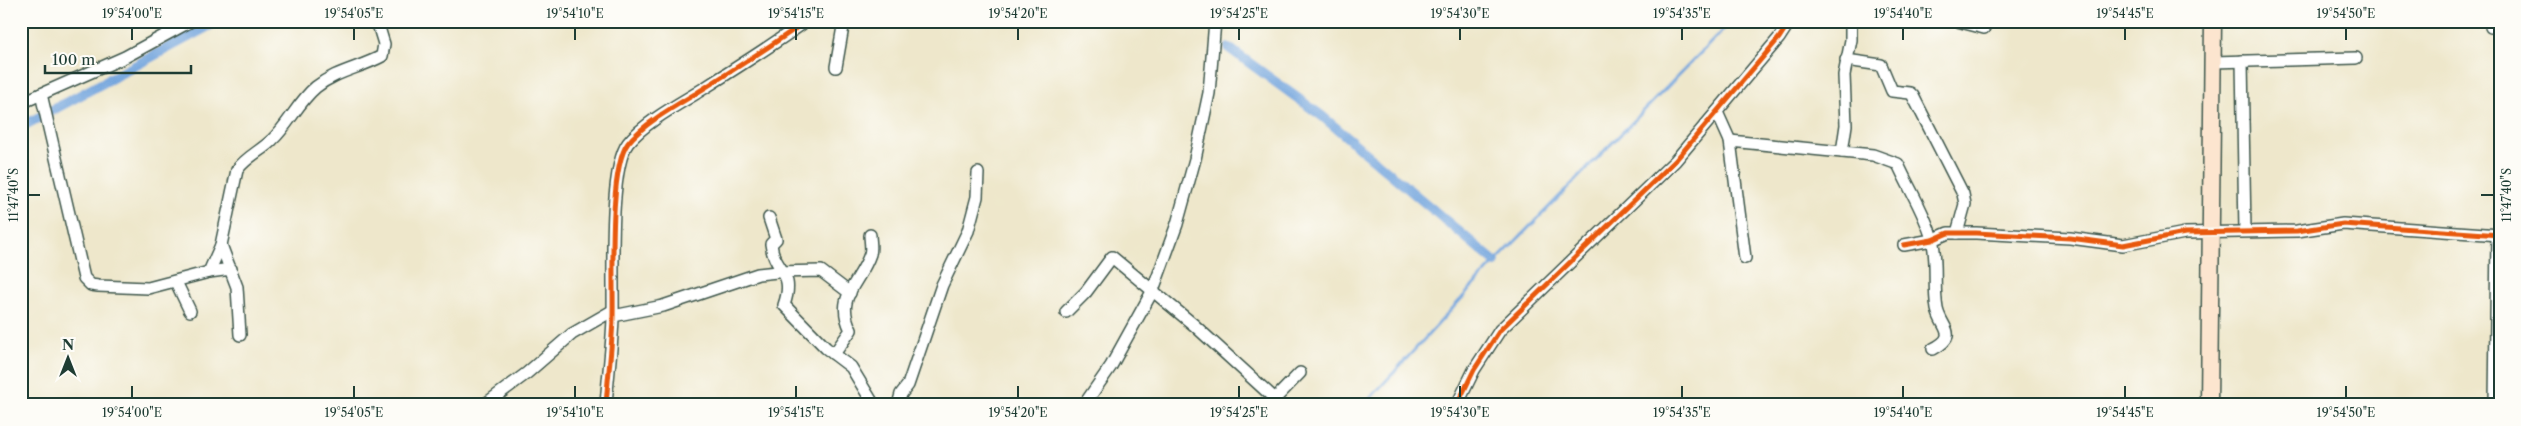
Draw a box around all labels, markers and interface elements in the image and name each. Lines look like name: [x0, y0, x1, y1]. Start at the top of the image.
text: 19°54'00"E: [102, 6, 162, 21]
text: 19°54'05"E: [325, 6, 383, 21]
text: 19°54'10"E: [546, 6, 604, 21]
text: 19°54'15"E: [768, 6, 824, 21]
text: 19°54'20"E: [988, 6, 1048, 21]
text: 19°54'25"E: [1210, 6, 1268, 21]
text: 19°54'30"E: [1431, 6, 1489, 21]
text: 19°54'35"E: [1653, 6, 1711, 21]
text: 19°54'40"E: [1874, 6, 1932, 21]
text: 19°54'45"E: [2096, 6, 2154, 21]
text: 19°54'50"E: [2317, 6, 2375, 21]
scale bar: [45, 42, 191, 74]
text: 100 m: [52, 50, 95, 69]
text: 11°47'40"S: [6, 168, 21, 222]
text: 11°47'40"S: [2499, 168, 2514, 222]
north arrow: [42, 334, 92, 384]
text: N: [62, 336, 74, 354]
text: 19°54'00"E: [102, 405, 162, 420]
text: 19°54'05"E: [325, 405, 383, 420]
text: 19°54'10"E: [546, 405, 604, 420]
text: 19°54'15"E: [768, 405, 824, 420]
text: 19°54'20"E: [988, 405, 1048, 420]
text: 19°54'25"E: [1210, 405, 1268, 420]
text: 19°54'30"E: [1431, 405, 1489, 420]
text: 19°54'35"E: [1653, 405, 1711, 420]
text: 19°54'40"E: [1874, 405, 1932, 420]
text: 19°54'45"E: [2096, 405, 2154, 420]
text: 19°54'50"E: [2317, 405, 2375, 420]

